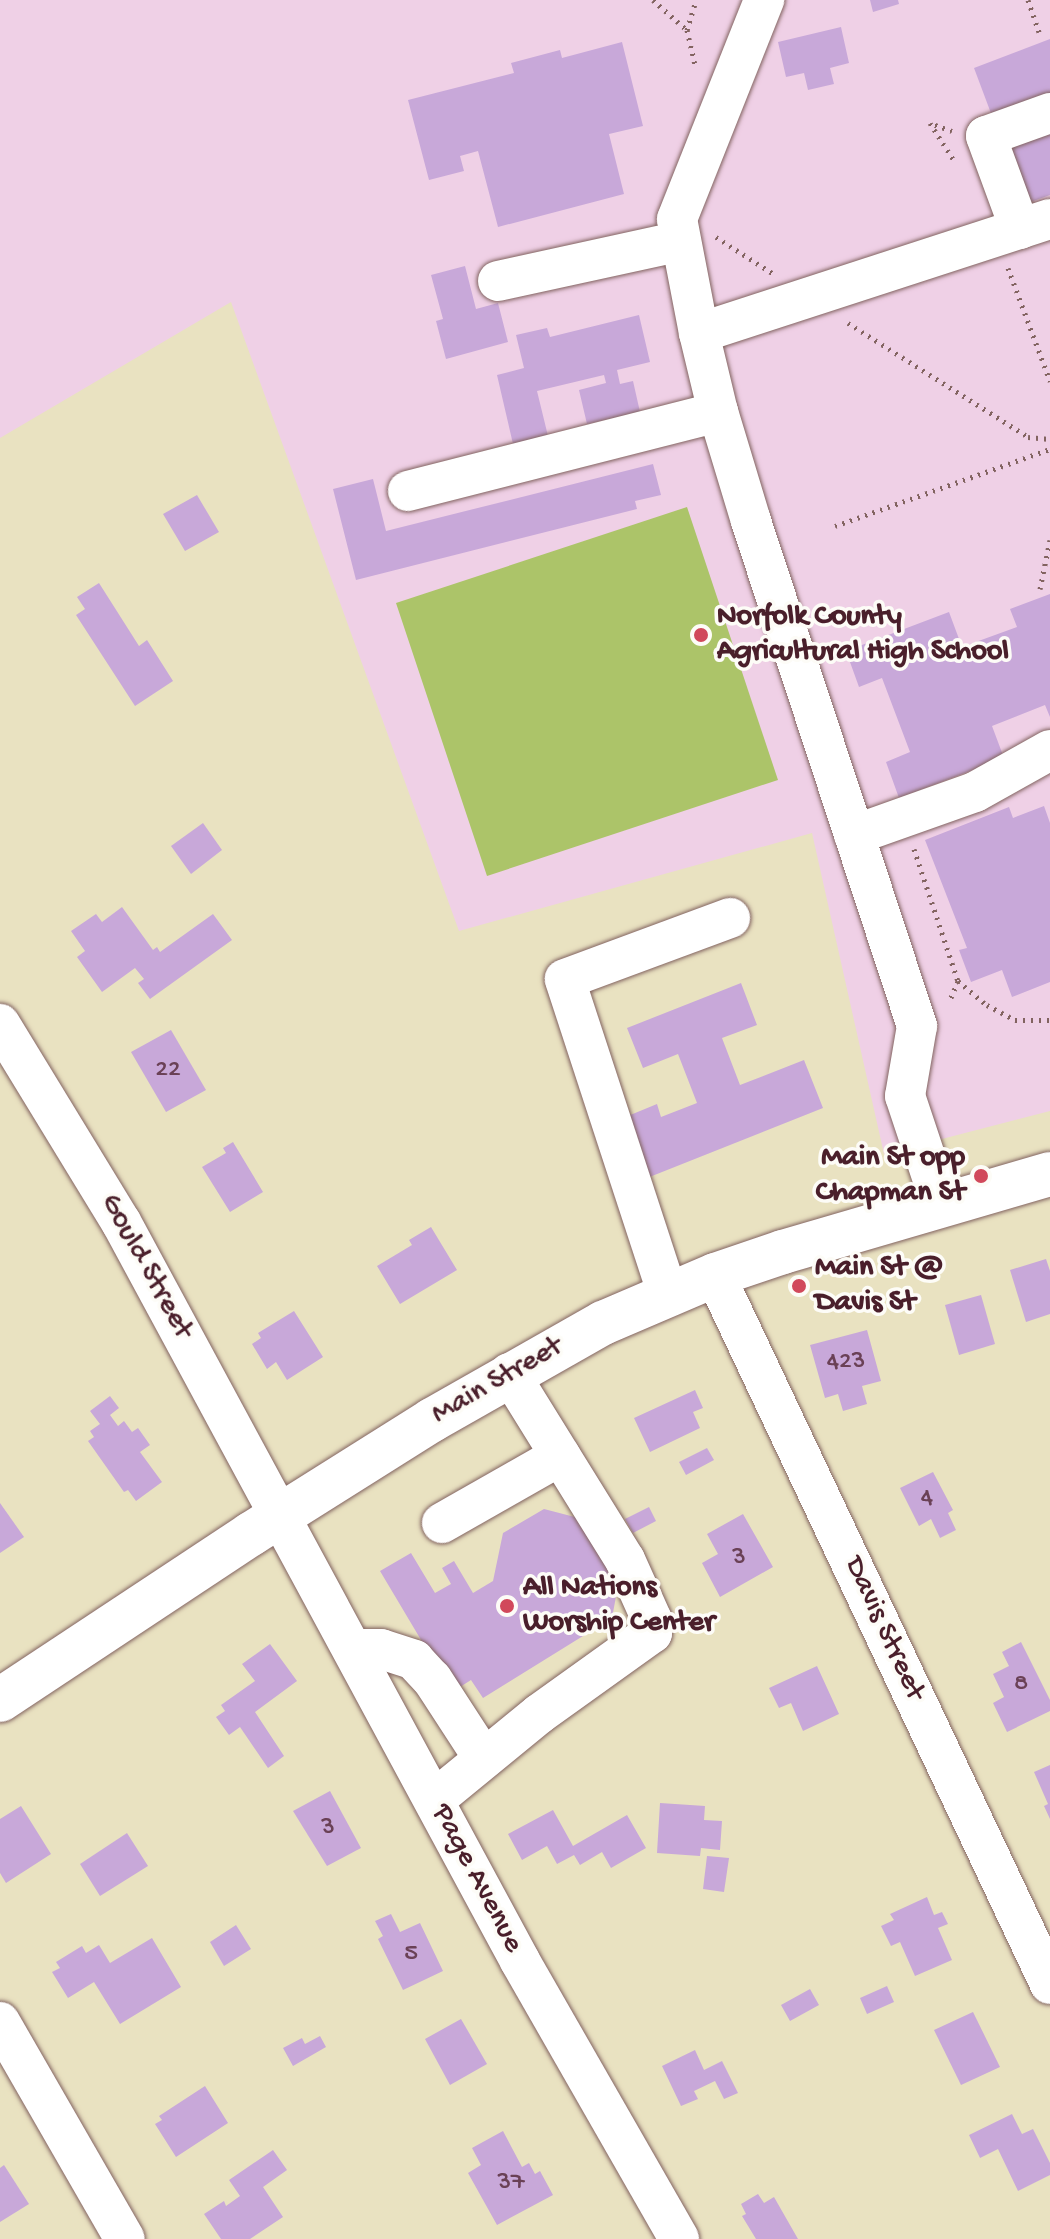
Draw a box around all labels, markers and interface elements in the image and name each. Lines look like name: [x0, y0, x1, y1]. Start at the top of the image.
place label: Norfolk County Agricultural High School: [717, 600, 1009, 670]
marker: Norfolk County Agricultural High School: [692, 626, 710, 644]
house number: 22: [155, 1055, 181, 1087]
place label: Main St opp Chapman St: [816, 1141, 965, 1212]
marker: Main St opp Chapman St: [972, 1167, 990, 1185]
street label: Gould Street: [91, 1188, 199, 1346]
place label: Main St @ Davis St: [815, 1251, 943, 1322]
marker: Main St @ Davis St: [790, 1277, 808, 1295]
street label: Main Street: [426, 1330, 570, 1434]
house number: 423: [827, 1347, 865, 1379]
house number: 4: [921, 1483, 933, 1515]
house number: 3: [732, 1543, 746, 1575]
street label: Davis Street: [834, 1552, 932, 1706]
place label: All Nations Worship Center: [523, 1571, 715, 1642]
marker: All Nations Worship Center: [498, 1597, 516, 1615]
house number: 8: [1014, 1669, 1028, 1701]
street label: Page Avenue: [422, 1799, 530, 1959]
house number: 3: [321, 1813, 335, 1845]
house number: 5: [404, 1939, 418, 1971]
house number: 37: [497, 2168, 525, 2200]

